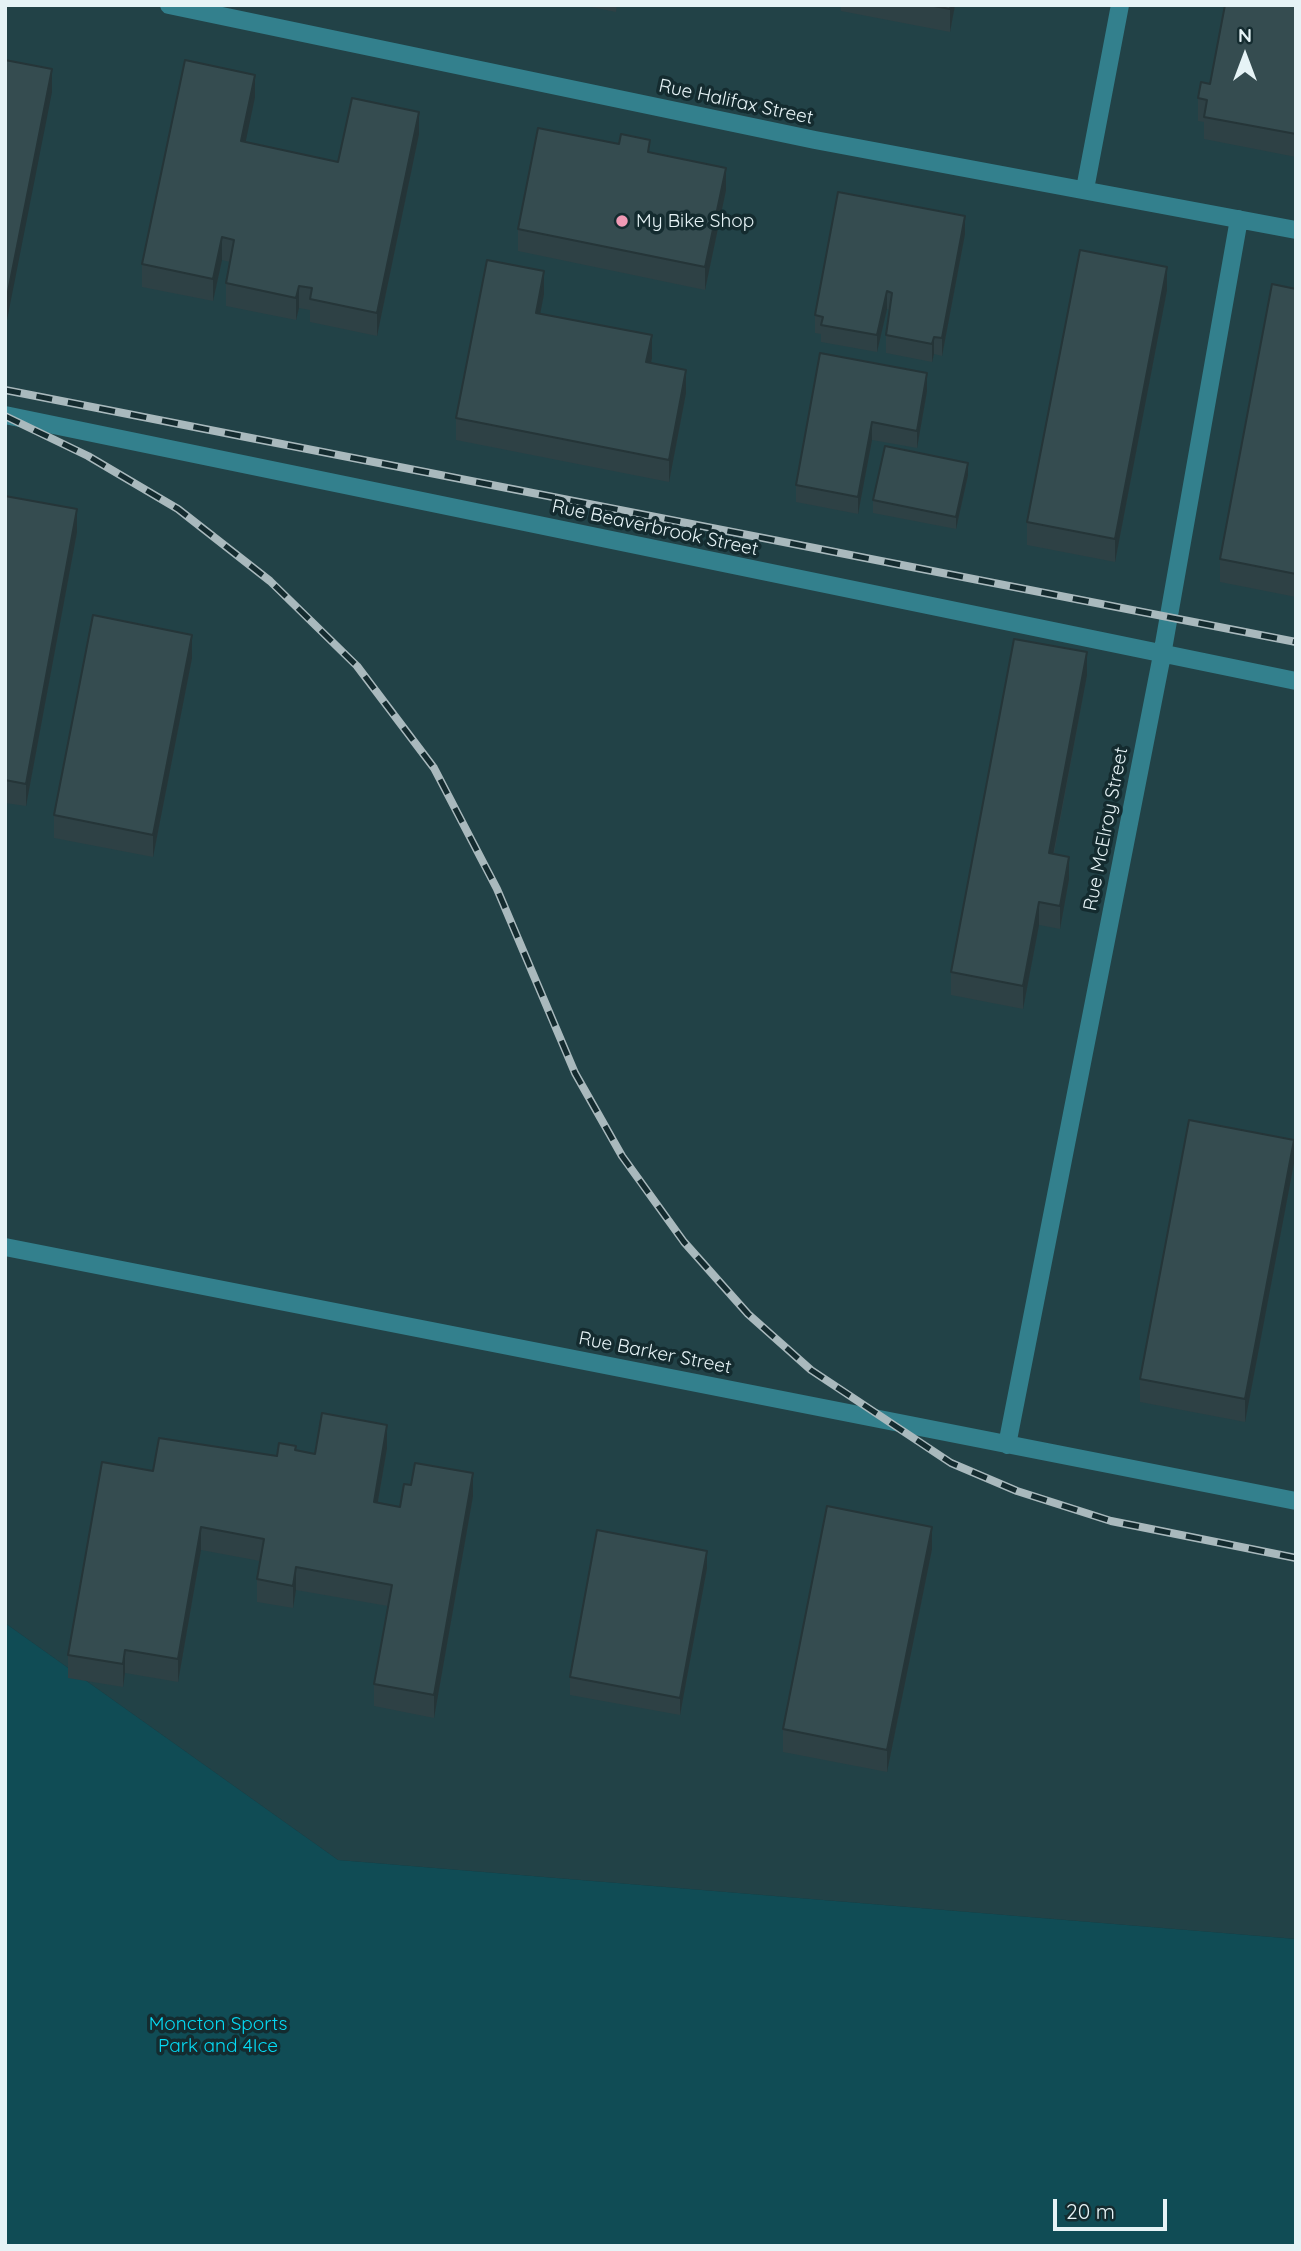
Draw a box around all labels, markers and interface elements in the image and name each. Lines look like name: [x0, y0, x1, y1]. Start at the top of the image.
north arrow: [1210, 21, 1280, 91]
text: N: [1238, 23, 1252, 47]
street label: Rue Halifax Street: [657, 74, 815, 130]
place label: My Bike Shop: [636, 210, 754, 232]
marker: My Bike Shop: [614, 213, 630, 229]
street label: Rue Beaverbrook Street: [550, 495, 760, 561]
street label: Rue McElroy Street: [1079, 745, 1133, 913]
street label: Rue Barker Street: [577, 1327, 733, 1379]
park label: Moncton Sports Park and 4Ice: [149, 2013, 287, 2057]
scale bar: [1056, 2184, 1170, 2228]
text: 20 m: [1066, 2198, 1115, 2224]

